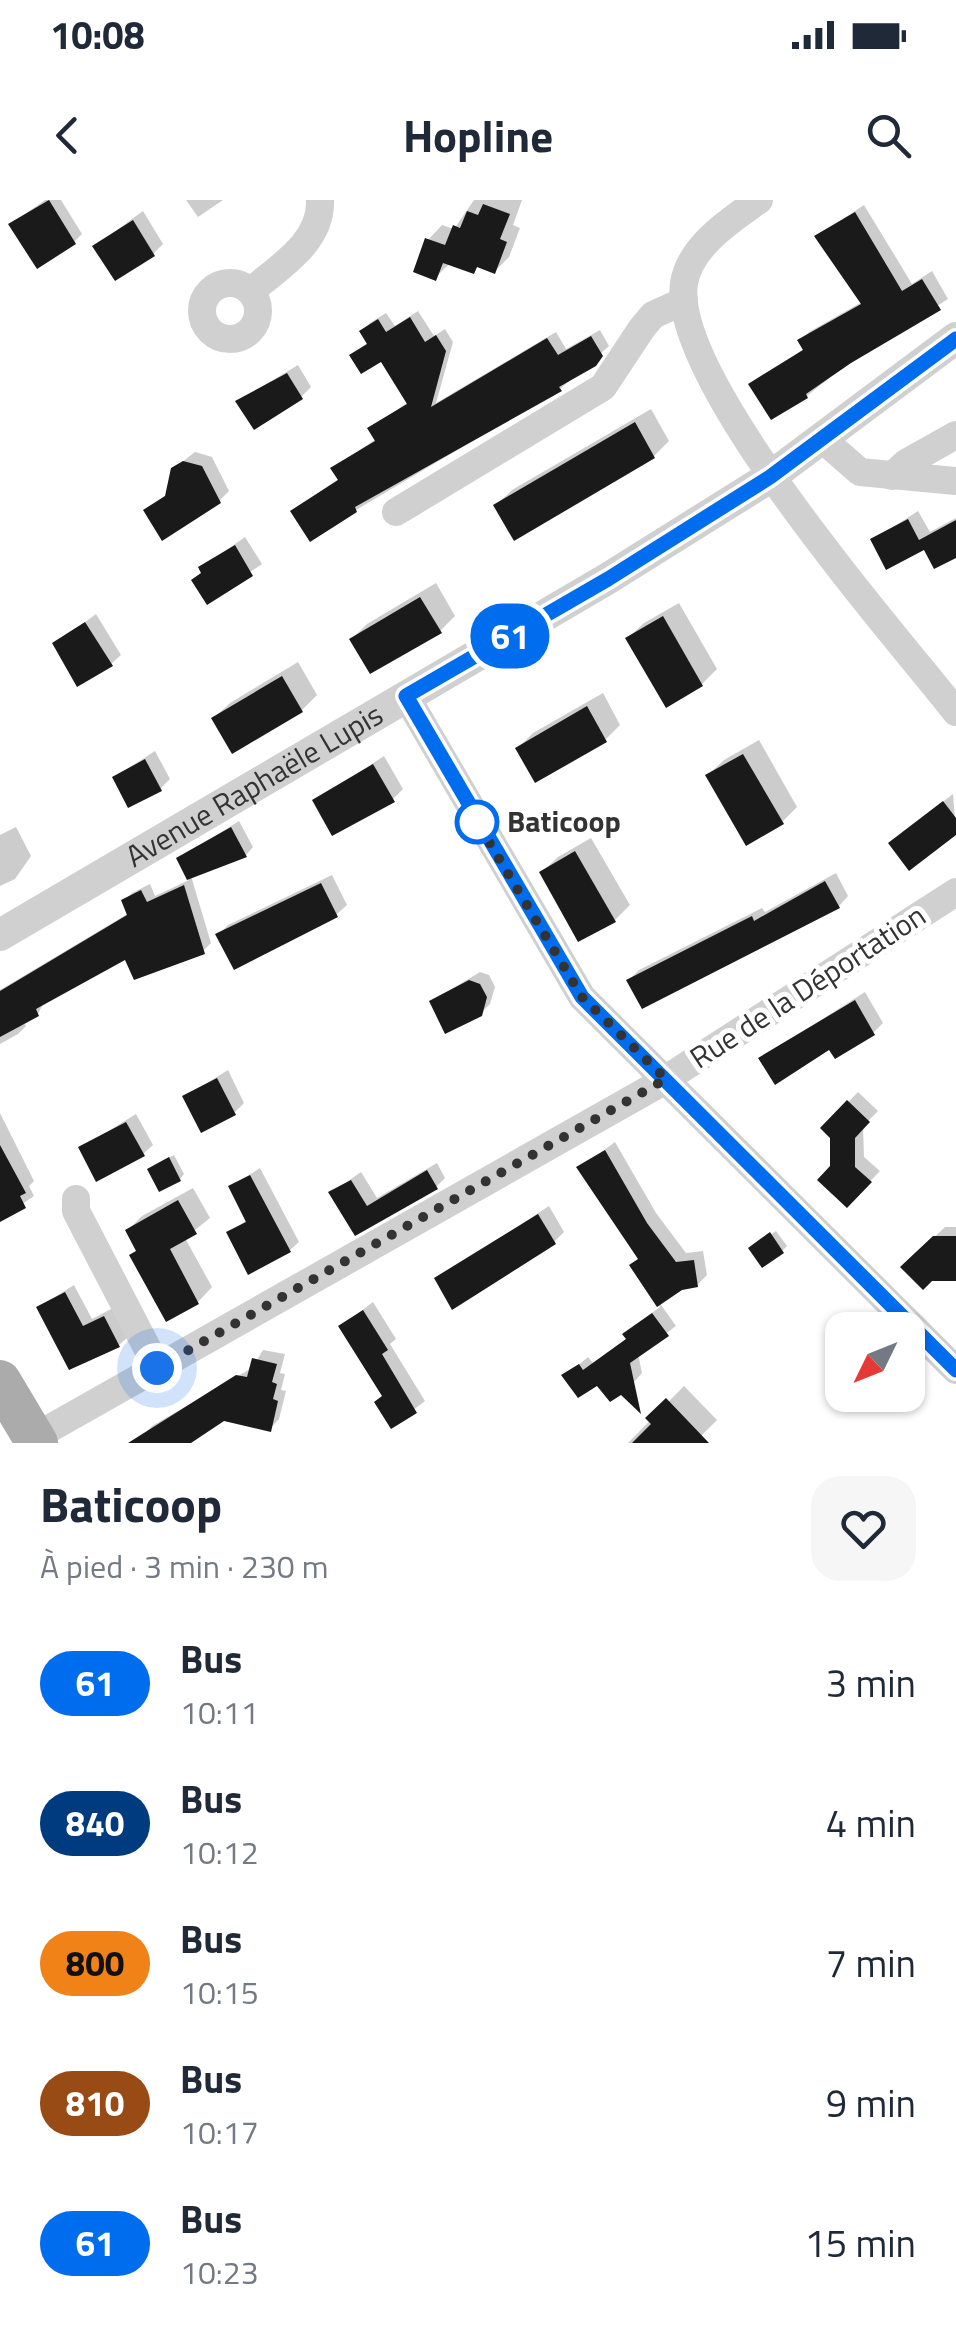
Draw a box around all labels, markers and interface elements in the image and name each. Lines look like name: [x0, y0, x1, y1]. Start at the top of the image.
text: 10:08: [50, 6, 145, 64]
text: Hopline: [403, 101, 553, 169]
icon: back: [40, 108, 95, 163]
icon: search: [861, 108, 916, 163]
line badge: 61: [465, 604, 555, 668]
text: 61: [490, 609, 530, 663]
street label: Avenue Raphaële Lupis: [117, 691, 391, 878]
place label: Baticoop: [507, 798, 621, 844]
marker: Baticoop: [456, 801, 498, 843]
street label: Rue de la Déportation: [680, 892, 935, 1080]
north arrow: [825, 1312, 925, 1412]
map controls: [825, 1312, 925, 1412]
your location: [132, 1343, 182, 1393]
text: Baticoop: [40, 1468, 222, 1541]
button: heart: [811, 1476, 916, 1581]
text: À pied · 3 min · 230 m: [40, 1542, 329, 1590]
text: Bus: [180, 1630, 242, 1688]
text: 3 min: [826, 1654, 916, 1712]
text: 61: [75, 1656, 115, 1710]
text: 10:11: [180, 1688, 259, 1736]
text: Bus: [180, 1770, 242, 1828]
text: 4 min: [826, 1794, 916, 1852]
text: 840: [66, 1796, 124, 1850]
text: 10:12: [180, 1828, 259, 1876]
text: Bus: [180, 1910, 242, 1968]
text: 7 min: [826, 1934, 916, 1992]
text: 800: [66, 1936, 124, 1990]
text: 10:15: [180, 1968, 259, 2016]
text: Bus: [180, 2050, 242, 2108]
text: 9 min: [826, 2074, 916, 2132]
text: 810: [66, 2076, 124, 2130]
text: 10:17: [180, 2108, 259, 2156]
text: Bus: [180, 2190, 242, 2248]
text: 15 min: [805, 2214, 916, 2272]
text: 61: [75, 2216, 115, 2270]
text: 10:23: [180, 2248, 259, 2296]

